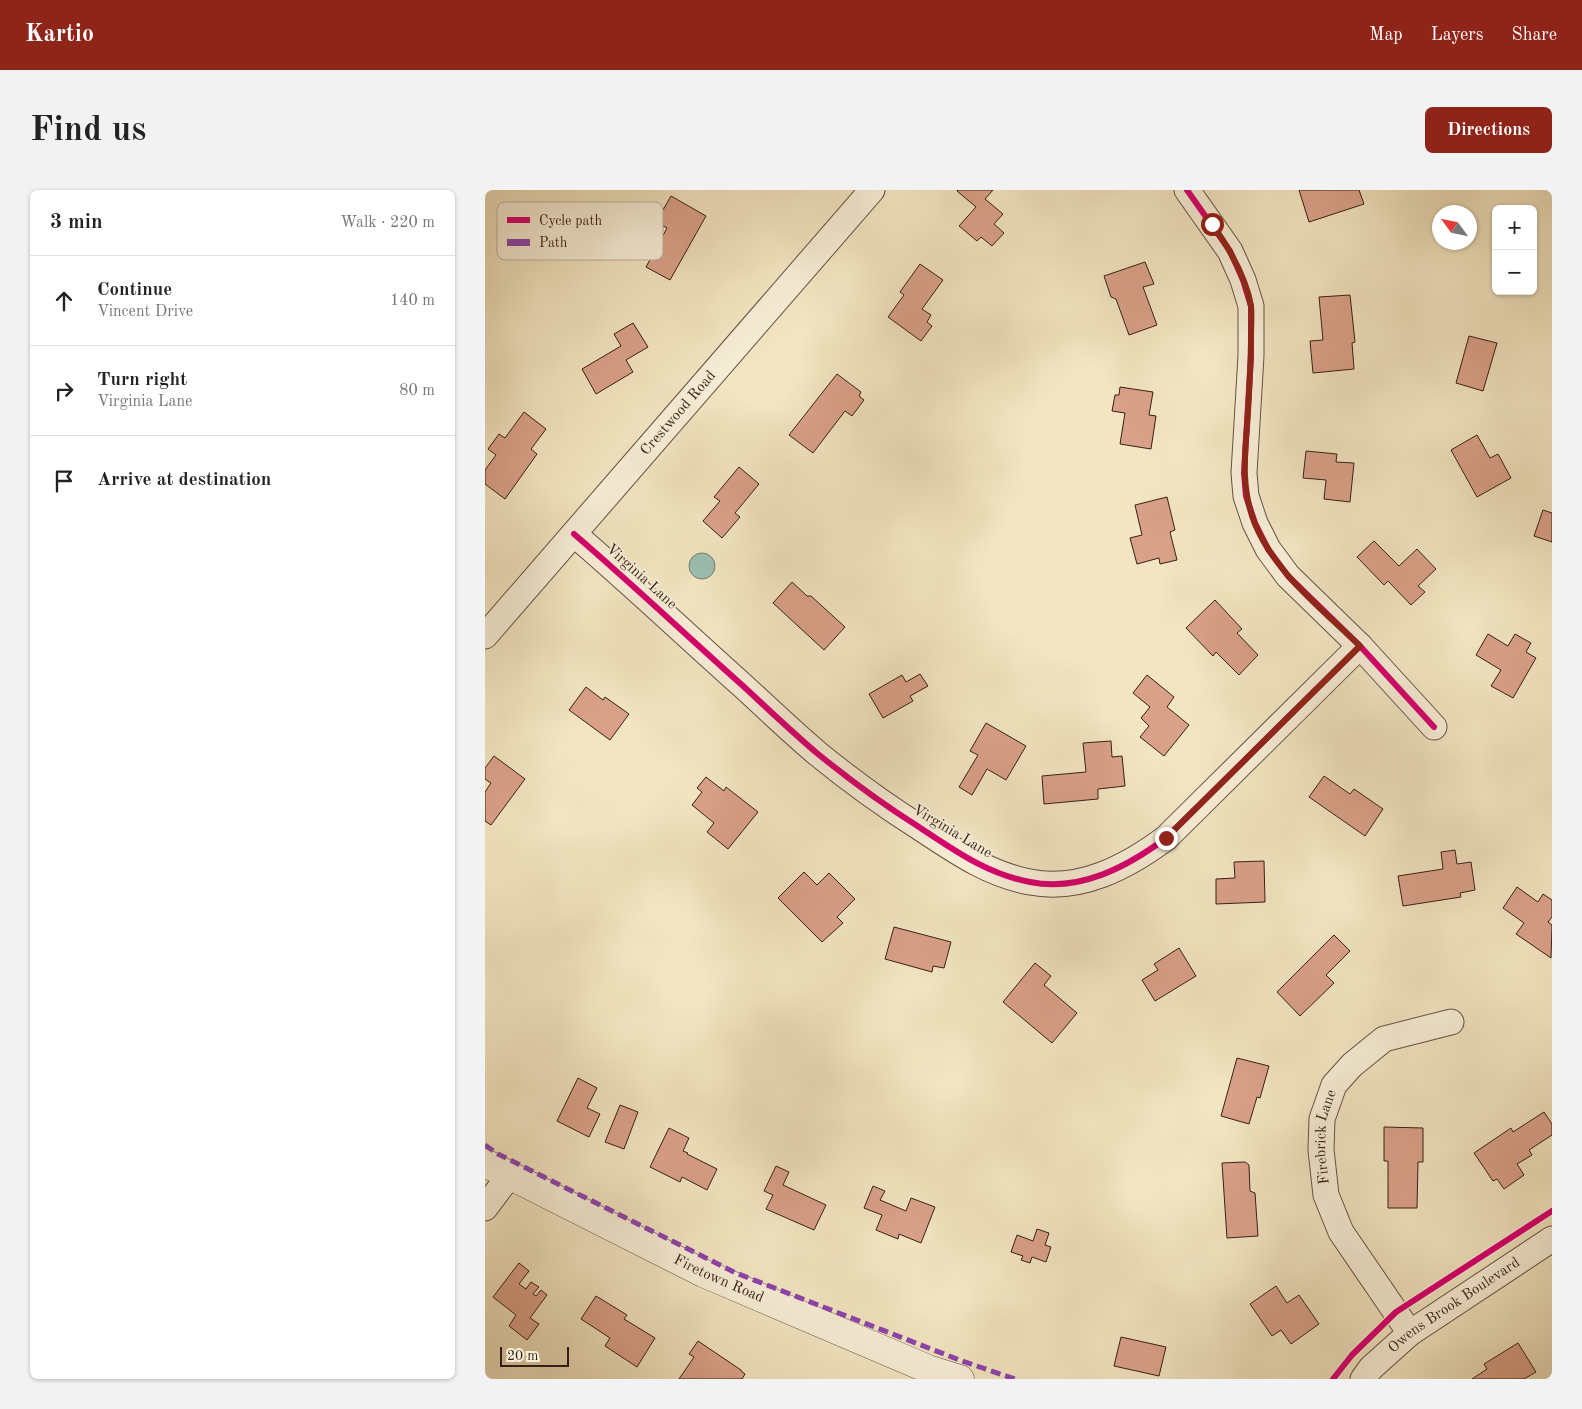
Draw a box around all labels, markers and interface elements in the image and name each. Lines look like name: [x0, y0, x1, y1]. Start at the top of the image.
text: Kartio: [25, 23, 94, 47]
text: Map: [1369, 26, 1403, 44]
text: Layers: [1431, 26, 1483, 44]
text: Share: [1511, 26, 1557, 44]
button: Directions: [1425, 107, 1552, 153]
text: Find us: [30, 113, 146, 148]
legend: [497, 202, 663, 260]
north arrow: [1432, 205, 1477, 250]
map controls: [1492, 205, 1537, 295]
button: +: [1492, 205, 1537, 250]
text: 3 min: [50, 212, 103, 233]
route start: [1201, 213, 1224, 236]
text: Cycle path: [539, 214, 602, 228]
text: Walk · 220 m: [340, 215, 435, 231]
text: Path: [539, 236, 568, 250]
button: −: [1492, 250, 1537, 295]
text: Continue: [97, 281, 172, 300]
icon: ahead: [50, 287, 78, 315]
text: 140 m: [390, 293, 435, 309]
text: Vincent Drive: [97, 304, 193, 320]
street label: Crestwood Road: [638, 368, 719, 458]
text: Turn right: [97, 371, 187, 390]
icon: right: [50, 377, 78, 405]
text: 80 m: [399, 383, 435, 399]
text: Virginia Lane: [97, 394, 192, 410]
icon: arrive: [50, 467, 78, 495]
text: Arrive at destination: [97, 471, 271, 490]
street label: Virginia Lane: [603, 541, 679, 613]
street label: Virginia Lane: [910, 803, 994, 862]
route end: [1155, 827, 1178, 850]
street label: Firebrick Lane: [1314, 1088, 1339, 1185]
street label: Firetown Road: [671, 1252, 766, 1306]
street label: Owens Brook Boulevard: [1386, 1255, 1523, 1356]
scale bar: [500, 1344, 569, 1367]
text: 20 m: [507, 1349, 538, 1363]

